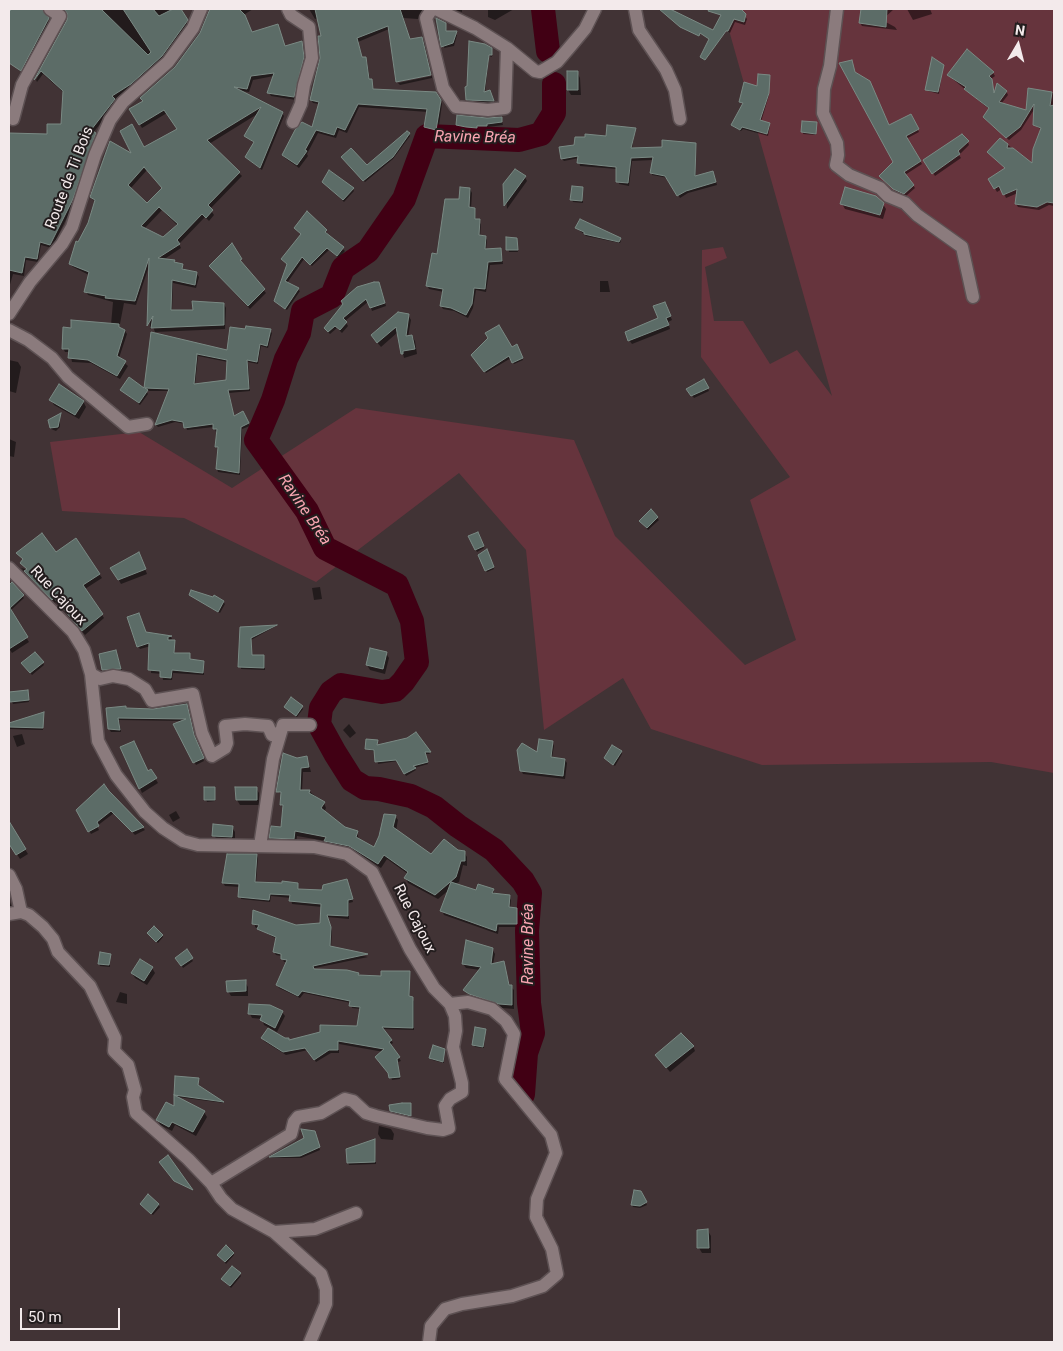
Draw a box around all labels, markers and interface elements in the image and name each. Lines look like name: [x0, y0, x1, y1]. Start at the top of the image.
north arrow: [993, 20, 1043, 70]
text: N: [1014, 22, 1026, 39]
street label: Route de Ti Bois: [42, 124, 98, 232]
water label: Ravine Bréa: [434, 128, 516, 148]
water label: Ravine Bréa: [273, 471, 335, 549]
street label: Rue Cajoux: [26, 562, 90, 630]
street label: Rue Cajoux: [389, 882, 439, 956]
water label: Ravine Bréa: [519, 903, 539, 985]
scale bar: [22, 1298, 122, 1330]
text: 50 m: [28, 1308, 62, 1326]

